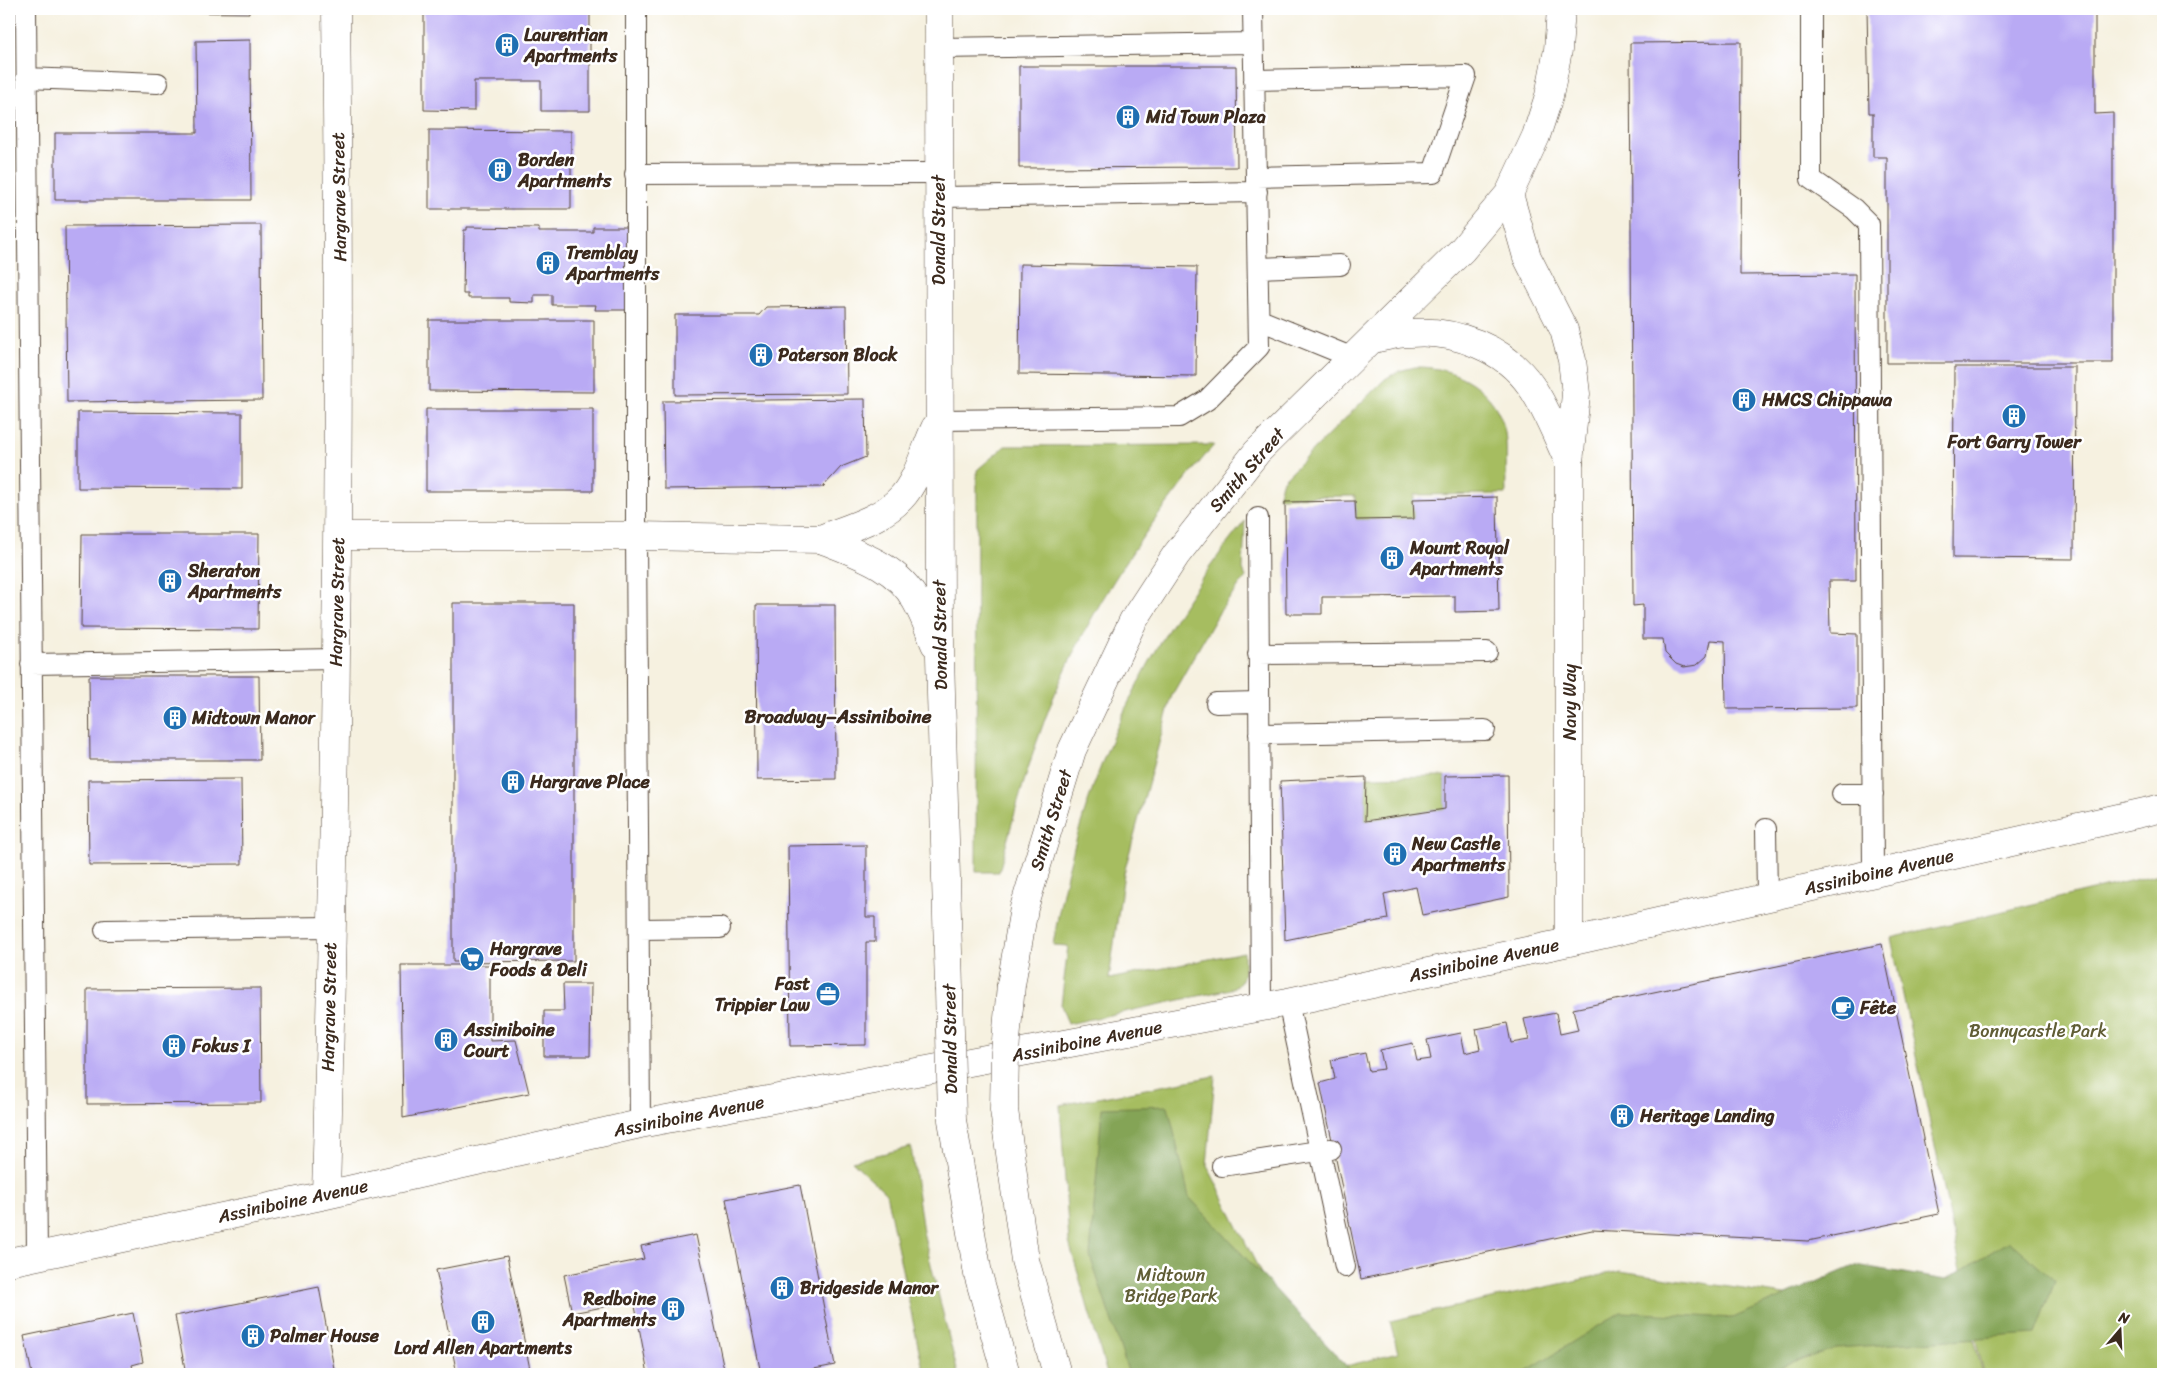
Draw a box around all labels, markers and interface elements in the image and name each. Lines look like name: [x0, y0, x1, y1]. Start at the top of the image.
place label: Laurentian Apartments: [523, 19, 618, 72]
building icon: Laurentian Apartments: [494, 32, 520, 58]
place label: Mid Town Plaza: [1145, 101, 1266, 133]
building icon: Mid Town Plaza: [1115, 104, 1141, 130]
street label: Hargrave Street: [322, 132, 356, 262]
place label: Borden Apartments: [517, 144, 612, 197]
building icon: Borden Apartments: [487, 157, 513, 183]
street label: Donald Street: [923, 174, 955, 285]
place label: Tremblay Apartments: [565, 237, 660, 290]
building icon: Tremblay Apartments: [535, 250, 561, 276]
place label: Paterson Block: [778, 339, 898, 371]
building icon: Paterson Block: [748, 342, 774, 368]
place label: HMCS Chippawa: [1761, 384, 1893, 416]
building icon: HMCS Chippawa: [1731, 387, 1757, 413]
building icon: Fort Garry Tower: [2001, 403, 2027, 429]
street label: Smith Street: [1201, 420, 1294, 520]
place label: Fort Garry Tower: [1946, 426, 2082, 458]
place label: Mount Royal Apartments: [1409, 532, 1510, 585]
street label: Hargrave Street: [320, 537, 354, 667]
building icon: Mount Royal Apartments: [1379, 545, 1405, 571]
place label: Sheraton Apartments: [187, 555, 282, 608]
building icon: Sheraton Apartments: [157, 568, 183, 594]
street label: Donald Street: [923, 579, 957, 690]
street label: Navy Way: [1554, 663, 1586, 740]
district label: Broadway–Assiniboine: [745, 700, 932, 733]
place label: Midtown Manor: [191, 702, 317, 734]
building icon: Midtown Manor: [162, 705, 188, 731]
street label: Smith Street: [1020, 765, 1082, 875]
place label: Hargrave Place: [529, 766, 650, 798]
building icon: Hargrave Place: [500, 769, 526, 795]
place label: New Castle Apartments: [1411, 828, 1506, 881]
street label: Assiniboine Avenue: [1800, 839, 1957, 905]
building icon: New Castle Apartments: [1382, 841, 1408, 867]
street label: Assiniboine Avenue: [1405, 928, 1562, 992]
place label: Hargrave Foods & Deli: [489, 933, 588, 986]
street label: Hargrave Street: [312, 942, 346, 1072]
supermarket icon: Hargrave Foods & Deli: [459, 946, 485, 972]
place label: Fast Trippier Law: [715, 968, 811, 1021]
office icon: Fast Trippier Law: [815, 981, 841, 1007]
street label: Donald Street: [933, 983, 967, 1094]
place label: Fête: [1859, 992, 1897, 1024]
cafe icon: Fête: [1830, 995, 1856, 1021]
street label: Assiniboine Avenue: [1008, 1011, 1165, 1071]
place label: Assiniboine Court: [463, 1014, 556, 1067]
park label: Bonnycastle Park: [1969, 1015, 2107, 1047]
building icon: Assiniboine Court: [433, 1027, 459, 1053]
place label: Fokus I: [191, 1030, 252, 1062]
building icon: Fokus I: [161, 1033, 187, 1059]
street label: Assiniboine Avenue: [610, 1086, 767, 1146]
place label: Heritage Landing: [1639, 1100, 1775, 1132]
building icon: Heritage Landing: [1609, 1103, 1635, 1129]
street label: Assiniboine Avenue: [214, 1169, 371, 1233]
park label: Midtown Bridge Park: [1124, 1259, 1218, 1312]
place label: Bridgeside Manor: [800, 1272, 940, 1304]
building icon: Bridgeside Manor: [769, 1275, 795, 1301]
place label: Redboine Apartments: [562, 1283, 657, 1336]
building icon: Redboine Apartments: [660, 1296, 686, 1322]
text: N: [2114, 1304, 2133, 1332]
north arrow: [2094, 1306, 2144, 1356]
building icon: Lord Allen Apartments: [470, 1309, 496, 1335]
place label: Palmer House: [270, 1320, 380, 1352]
building icon: Palmer House: [240, 1323, 266, 1349]
place label: Lord Allen Apartments: [394, 1332, 572, 1364]

